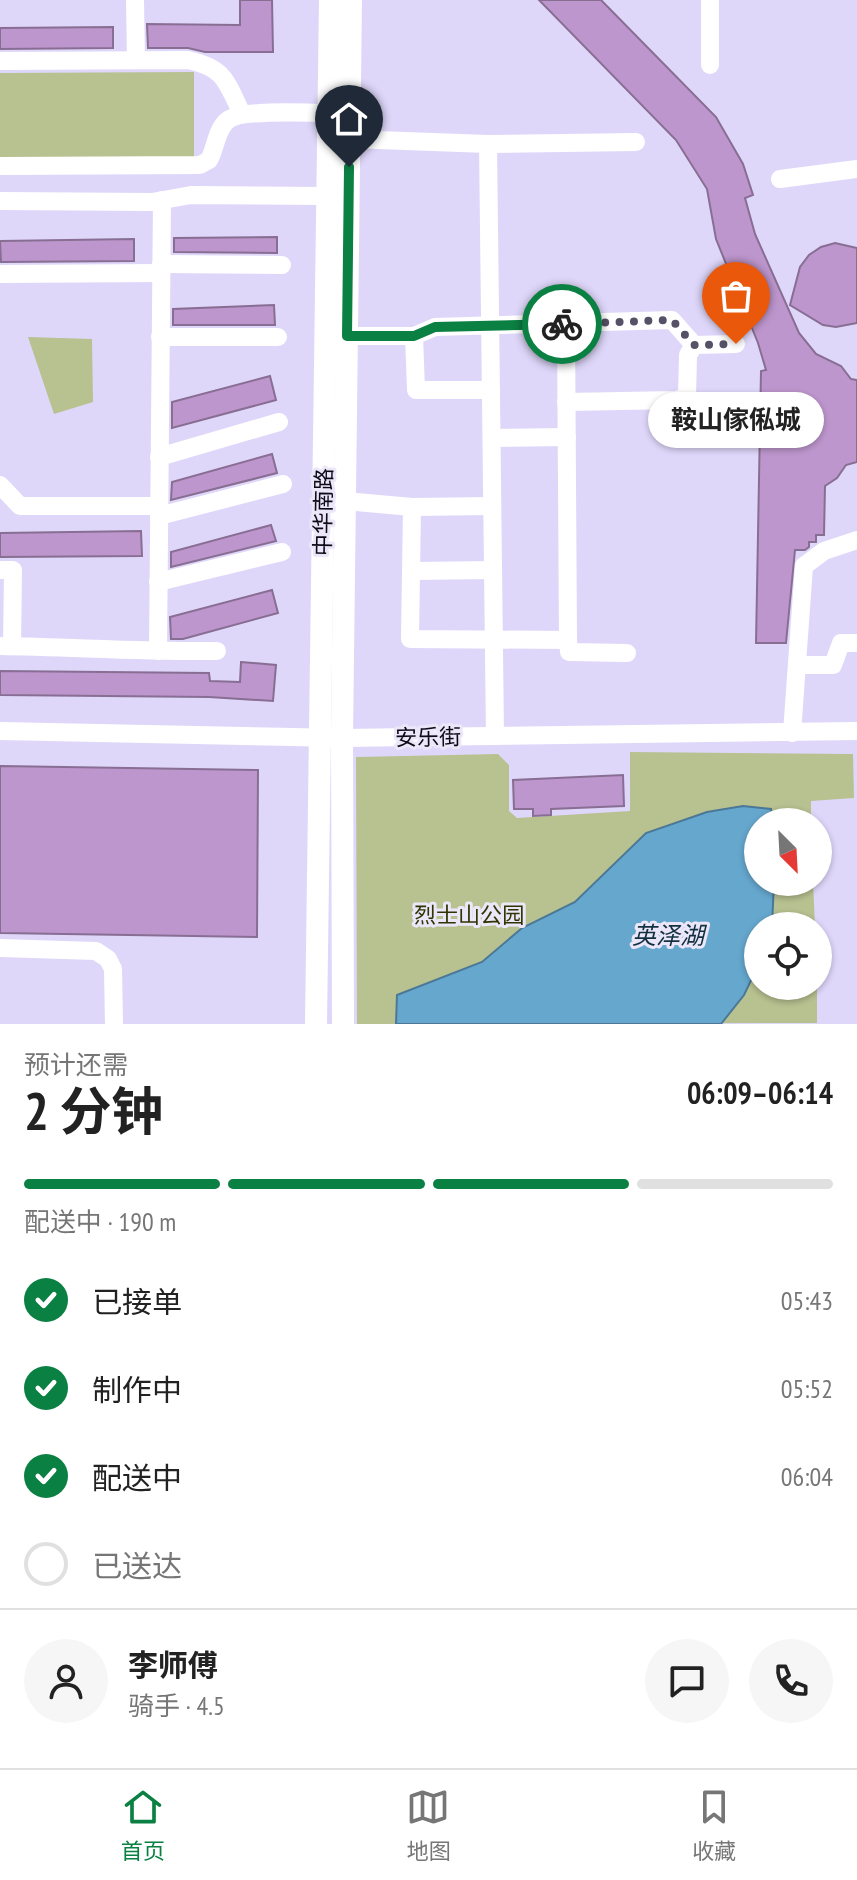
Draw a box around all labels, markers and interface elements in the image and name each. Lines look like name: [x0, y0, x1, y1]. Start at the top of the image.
pin: [315, 85, 383, 167]
icon: home: [327, 97, 371, 141]
pin: [702, 262, 770, 344]
icon: bag: [714, 274, 758, 318]
courier: [522, 284, 602, 364]
icon: bike: [540, 302, 584, 346]
callout: 鞍山傢俬城: [648, 392, 824, 448]
text: 鞍山傢俬城: [671, 403, 801, 436]
street label: 中华南路: [308, 468, 338, 556]
street label: 安乐街: [395, 722, 461, 752]
north arrow: [744, 808, 832, 896]
map controls: [744, 808, 832, 1000]
park label: 烈士山公园: [414, 901, 524, 929]
button: locate: [744, 912, 832, 1000]
water label: 英泽湖: [632, 920, 708, 951]
text: 预计还需: [24, 1048, 128, 1081]
text: 06:09–06:14: [687, 1073, 833, 1112]
text: 2 分钟: [24, 1077, 164, 1144]
text: 配送中 · 190 m: [24, 1205, 176, 1238]
icon: check: [24, 1278, 68, 1322]
text: 已接单: [92, 1282, 182, 1321]
text: 05:43: [781, 1284, 833, 1317]
icon: check: [24, 1366, 68, 1410]
text: 制作中: [92, 1370, 182, 1409]
text: 05:52: [781, 1372, 833, 1405]
icon: check: [24, 1454, 68, 1498]
text: 配送中: [92, 1458, 182, 1497]
text: 06:04: [781, 1460, 833, 1493]
text: 已送达: [92, 1546, 182, 1585]
button: person: [24, 1639, 108, 1723]
button: chat: [645, 1639, 729, 1723]
button: phone: [749, 1639, 833, 1723]
text: 李师傅: [128, 1645, 218, 1684]
text: 骑手 · 4.5: [128, 1689, 225, 1722]
tab: 首页: [121, 1785, 165, 1865]
tab: 地图: [406, 1785, 450, 1865]
tab: 收藏: [692, 1785, 736, 1865]

